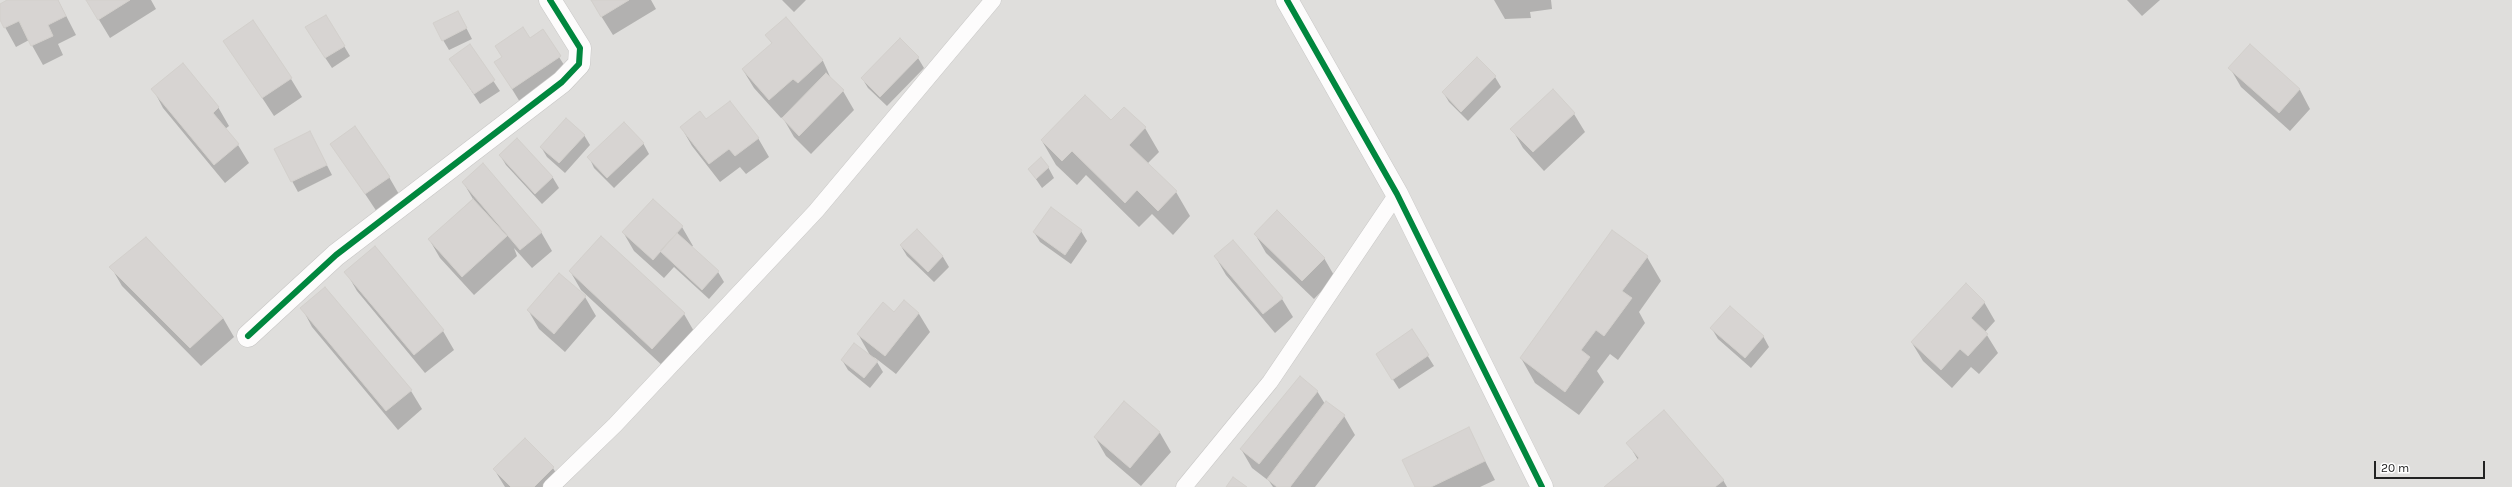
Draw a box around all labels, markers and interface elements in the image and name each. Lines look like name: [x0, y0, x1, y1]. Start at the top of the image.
scale bar: [2376, 453, 2487, 479]
text: 20 m: [2381, 461, 2409, 475]

